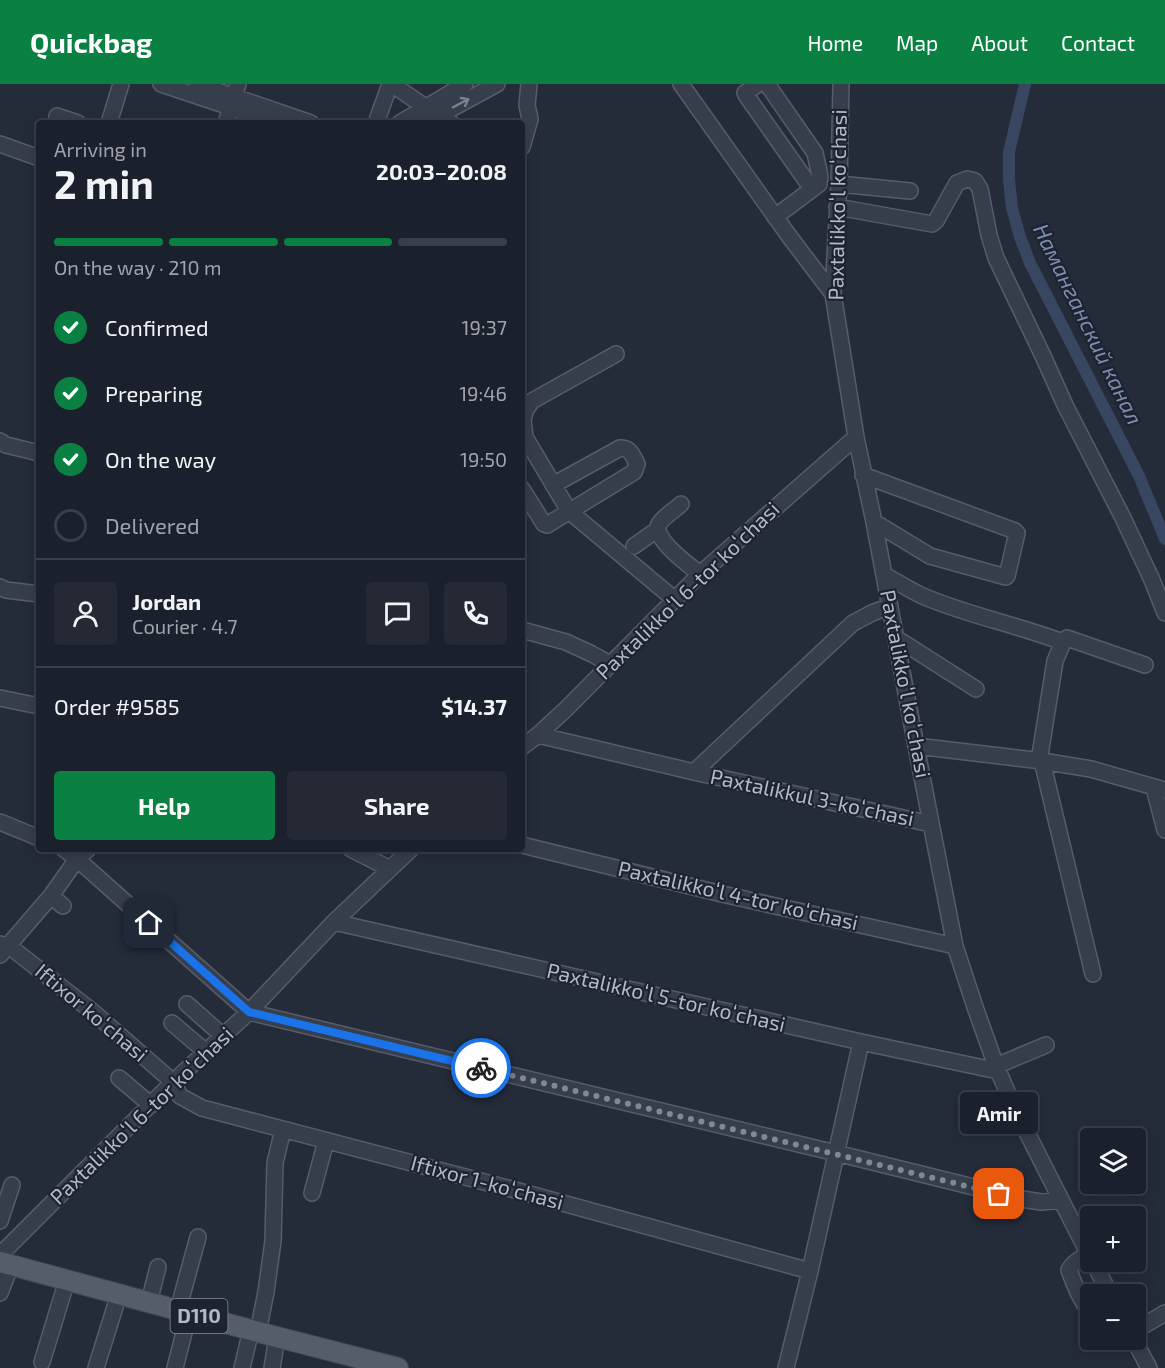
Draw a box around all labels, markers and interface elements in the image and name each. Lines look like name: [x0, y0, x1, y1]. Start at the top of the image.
text: Quickbag: [30, 25, 152, 59]
text: Home: [807, 30, 863, 55]
text: Map: [896, 30, 938, 55]
text: About: [971, 30, 1028, 55]
text: Contact: [1061, 30, 1135, 55]
one-way arrow: [451, 97, 469, 108]
street label: Paxtalikkoʻl koʻchasi: [822, 109, 851, 301]
text: Arriving in: [54, 137, 147, 161]
text: 20:03–20:08: [376, 158, 507, 184]
text: 2 min: [54, 160, 154, 207]
water label: Наманганский канал: [1029, 219, 1149, 428]
text: On the way · 210 m: [54, 255, 222, 279]
icon: check: [54, 311, 87, 344]
text: Confirmed: [105, 314, 209, 340]
text: 19:37: [462, 315, 507, 339]
icon: check: [54, 377, 87, 410]
text: Preparing: [105, 380, 203, 406]
text: 19:46: [459, 381, 507, 405]
icon: check: [54, 443, 87, 476]
text: On the way: [105, 446, 216, 472]
text: 19:50: [460, 447, 507, 471]
street label: Paxtalikkoʻl 6-tor koʻchasi: [590, 496, 784, 684]
text: Delivered: [105, 512, 200, 538]
button: person: [54, 582, 117, 645]
button: chat: [366, 582, 429, 645]
button: phone: [444, 582, 507, 645]
text: Jordan: [132, 588, 201, 614]
street label: Paxtalikkoʻl koʻchasi: [876, 588, 937, 780]
text: Courier · 4.7: [132, 614, 238, 638]
text: Order #9585: [54, 693, 180, 719]
text: $14.37: [441, 693, 507, 719]
street label: Paxtalikkul 3-koʻchasi: [708, 763, 917, 830]
button: Help: [54, 771, 275, 840]
button: Share: [287, 771, 507, 840]
street label: Paxtalikkoʻl 4-tor koʻchasi: [616, 855, 861, 934]
pin: [123, 897, 174, 948]
icon: home: [132, 906, 165, 939]
street label: Paxtalikkoʻl 5-tor koʻchasi: [545, 957, 788, 1036]
street label: Iftixor koʻchasi: [31, 958, 153, 1066]
street label: Paxtalikkoʻl 6-tor koʻchasi: [44, 1021, 238, 1209]
courier: [451, 1038, 511, 1098]
icon: bike: [465, 1052, 498, 1085]
callout: Amir: [960, 1092, 1038, 1134]
text: Amir: [977, 1101, 1021, 1125]
map controls: [1080, 1128, 1146, 1350]
button: layers: [1080, 1128, 1146, 1194]
street label: Iftixor 1-koʻchasi: [408, 1149, 566, 1214]
pin: [973, 1168, 1024, 1219]
icon: bag: [982, 1177, 1015, 1210]
button: +: [1080, 1206, 1146, 1272]
button: −: [1080, 1284, 1146, 1350]
road number: D110: [170, 1299, 228, 1333]

